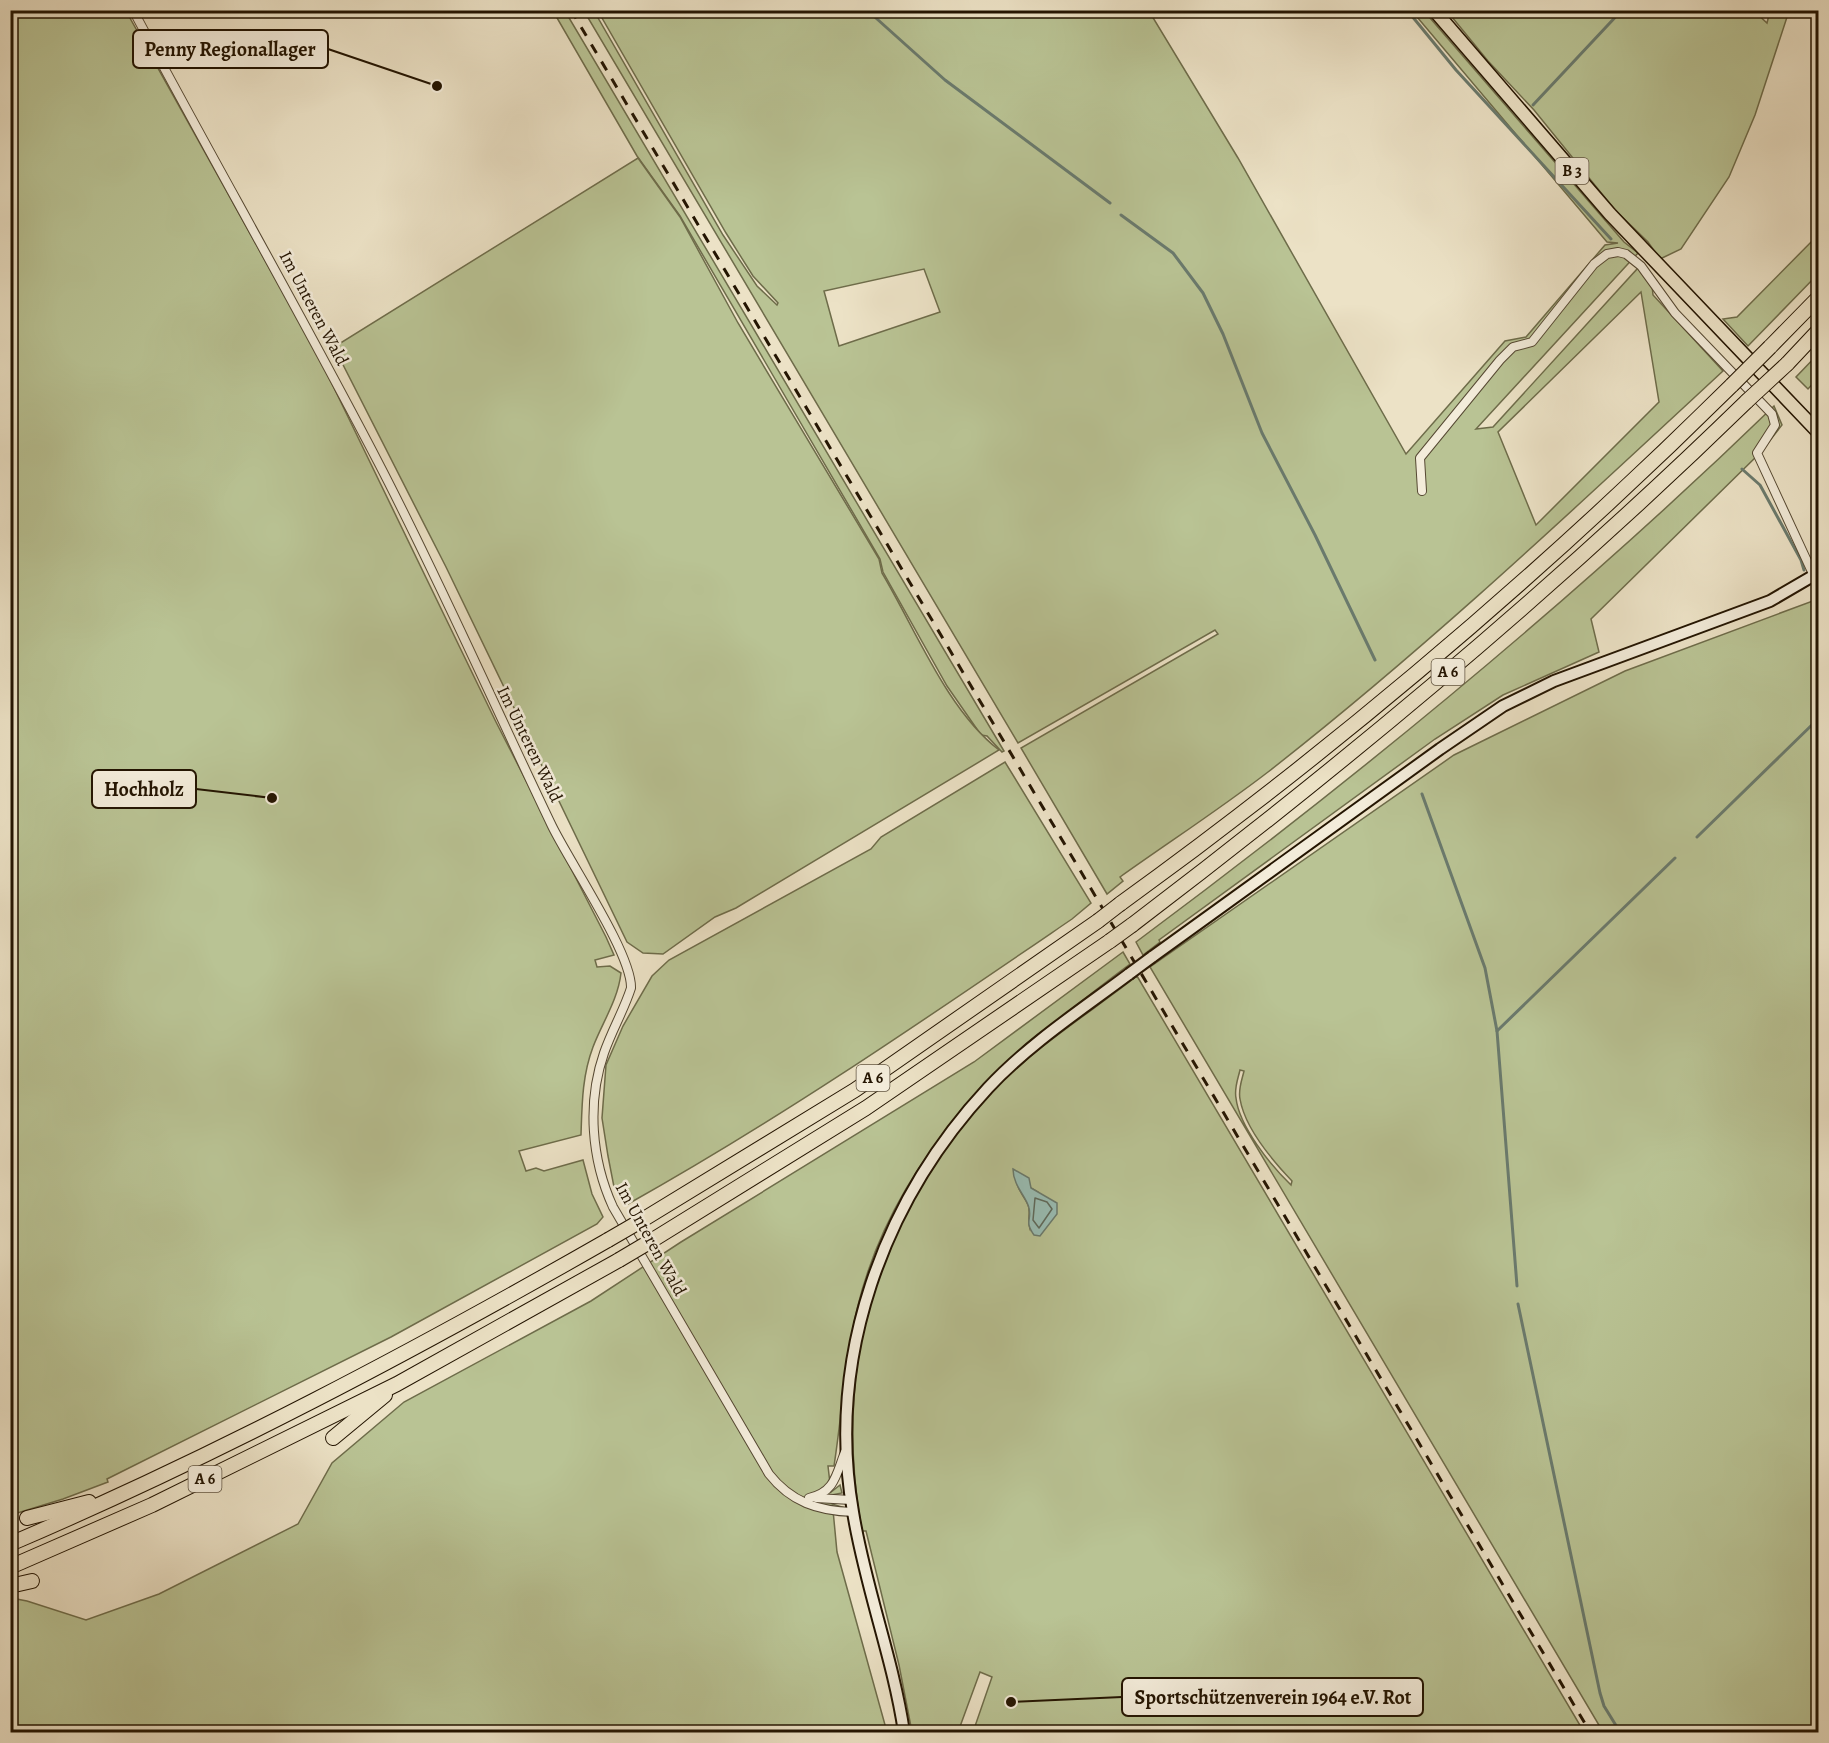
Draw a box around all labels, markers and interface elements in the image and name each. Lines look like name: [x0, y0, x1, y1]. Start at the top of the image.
callout: Penny Regionallager: [133, 30, 328, 68]
text: Penny Regionallager: [144, 36, 316, 63]
road number: B 3: [1556, 158, 1588, 184]
street label: Im Unteren Wald: [274, 246, 354, 370]
road number: A 6: [1432, 659, 1464, 685]
street label: Im Unteren Wald: [491, 682, 569, 806]
callout: Hochholz: [92, 770, 196, 808]
text: Hochholz: [104, 776, 184, 803]
road number: A 6: [856, 1065, 890, 1091]
street label: Im Unteren Wald: [610, 1178, 692, 1300]
road number: A 6: [188, 1466, 222, 1492]
callout: Sportschützenverein 1964 e.V. Rot: [1122, 1678, 1423, 1716]
text: Sportschützenverein 1964 e.V. Rot: [1135, 1684, 1412, 1711]

